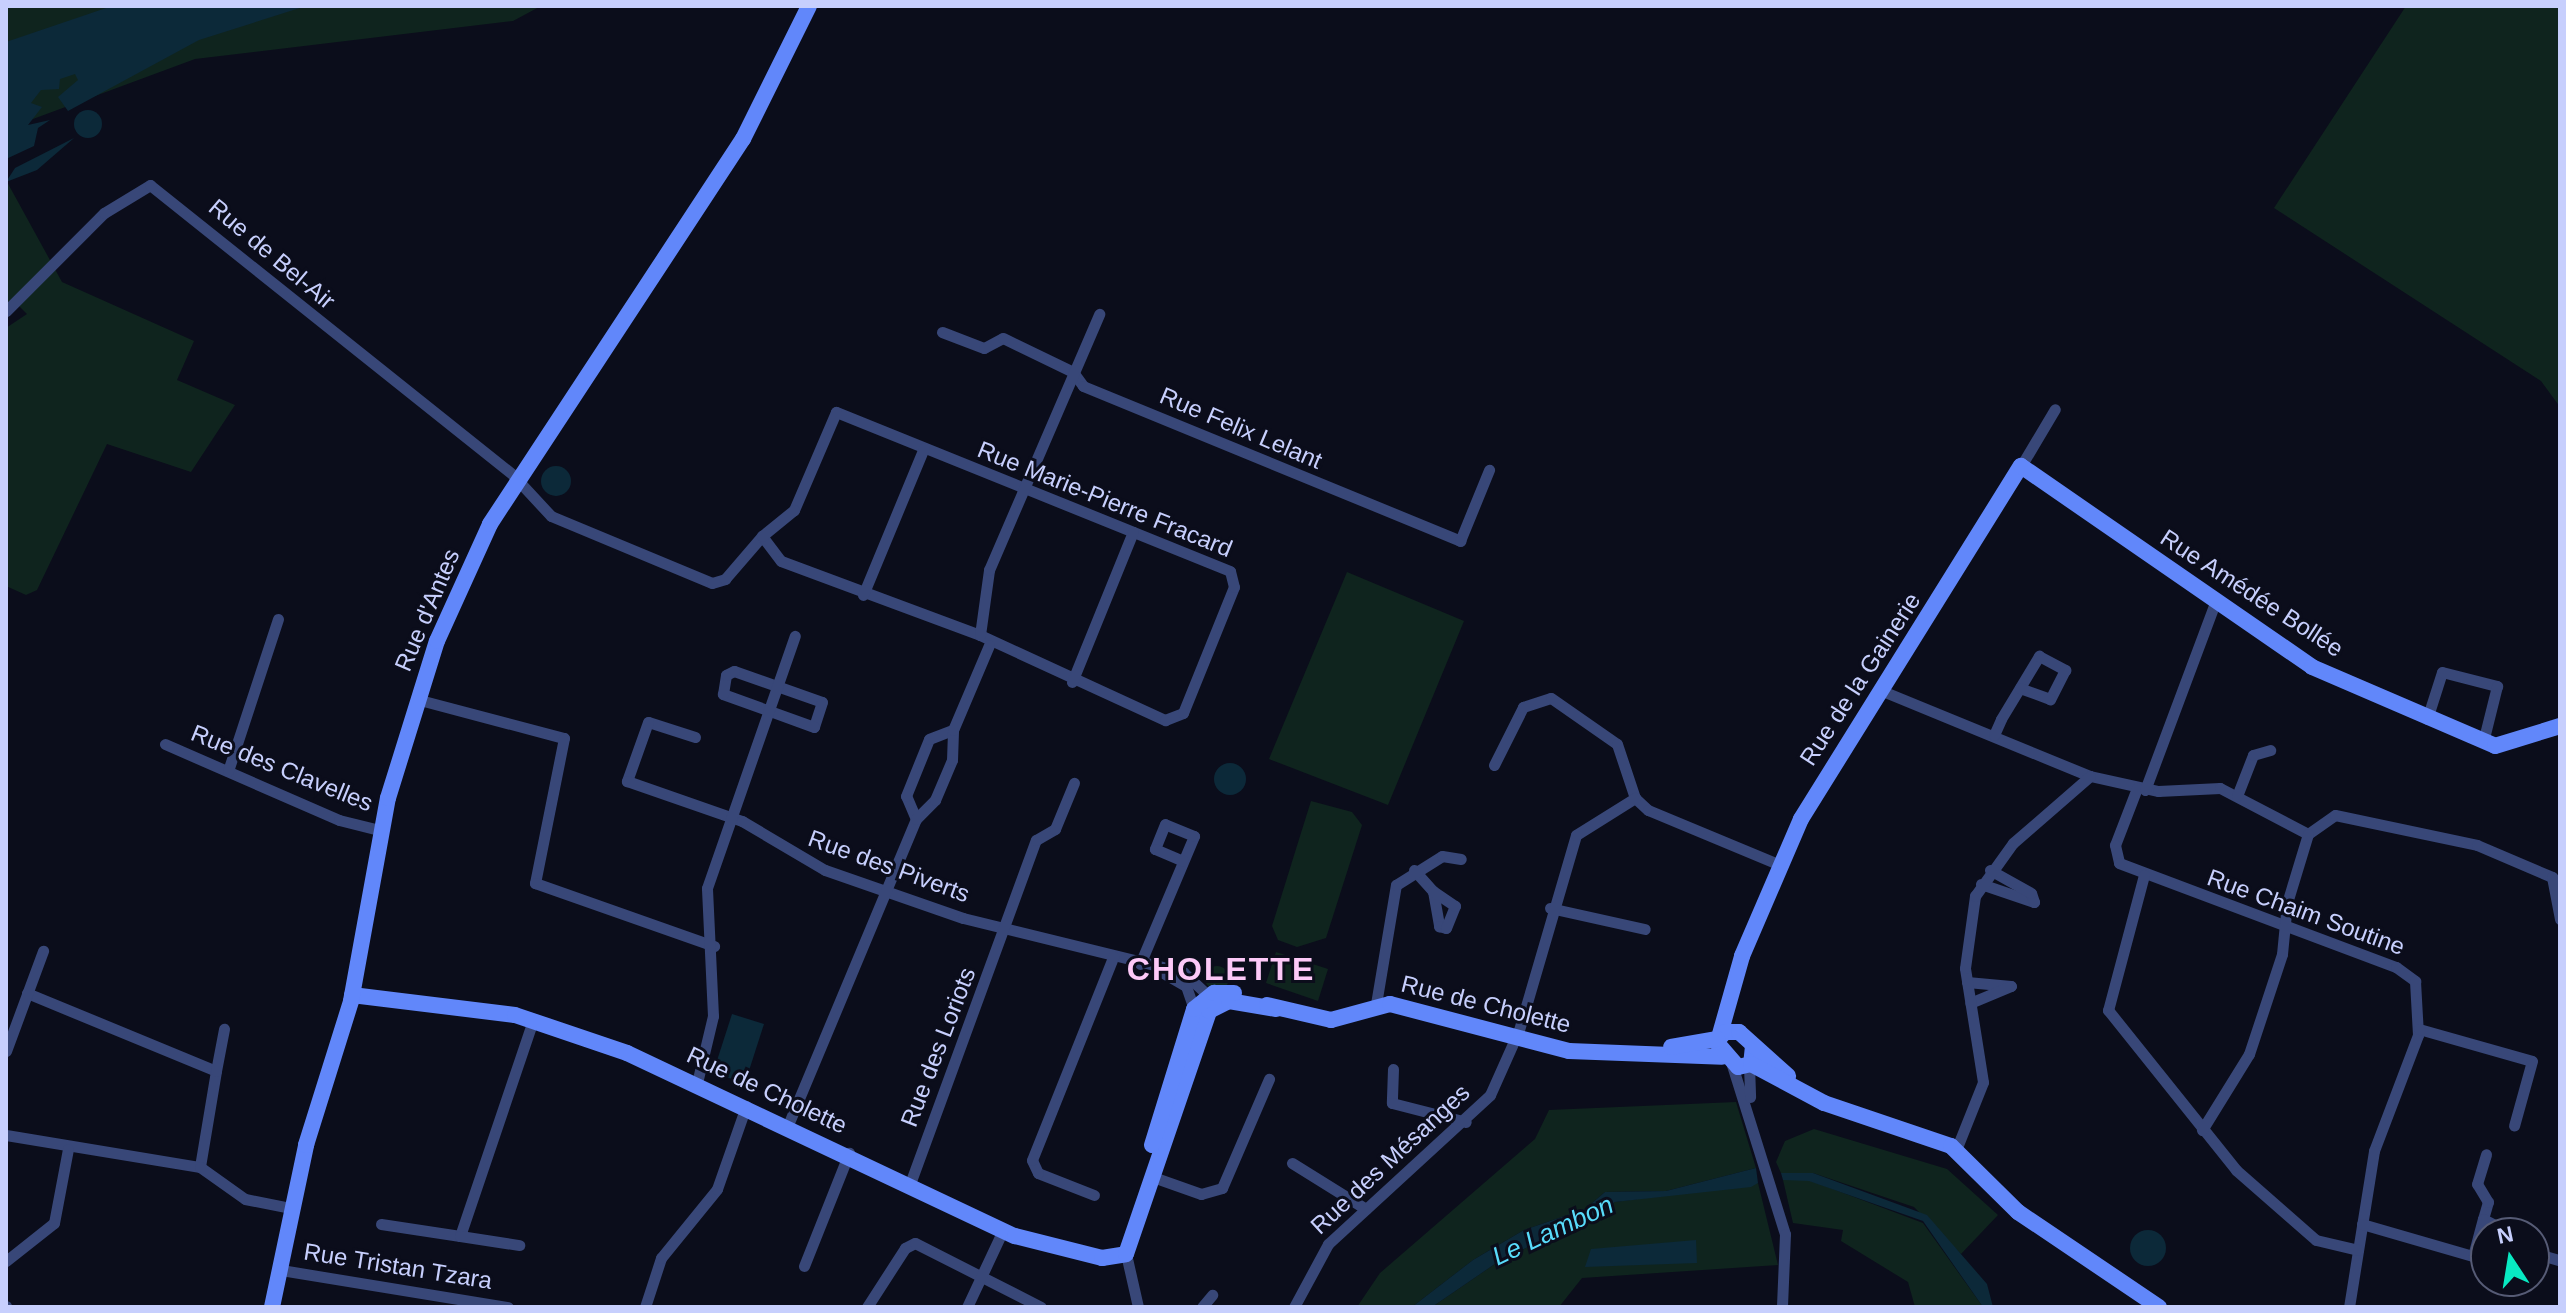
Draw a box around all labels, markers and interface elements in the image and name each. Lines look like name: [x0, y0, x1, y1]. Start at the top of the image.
street label: Rue de Bel-Air: [203, 193, 341, 315]
street label: Rue Felix Lelant: [1156, 381, 1326, 475]
street label: Rue Marie-Pierre Fracard: [973, 435, 1237, 563]
street label: Rue Amédée Bollée: [2155, 523, 2349, 663]
street label: Rue d'Antes: [388, 545, 466, 675]
street label: Rue de la Gainerie: [1793, 587, 1927, 771]
street label: Rue des Clavelles: [187, 718, 377, 818]
street label: Rue des Piverts: [804, 823, 974, 909]
street label: Rue Chaim Soutine: [2203, 863, 2409, 961]
district label: CHOLETTE: [1127, 950, 1315, 988]
street label: Rue des Loriots: [894, 963, 982, 1131]
street label: Rue de Cholette: [1398, 969, 1574, 1039]
street label: Rue de Cholette: [682, 1040, 852, 1140]
street label: Rue des Mésanges: [1305, 1078, 1475, 1240]
water label: Le Lambon: [1487, 1189, 1619, 1273]
north arrow: [2470, 1217, 2550, 1297]
text: N: [2495, 1221, 2516, 1249]
street label: Rue Tristan Tzara: [301, 1237, 495, 1295]

